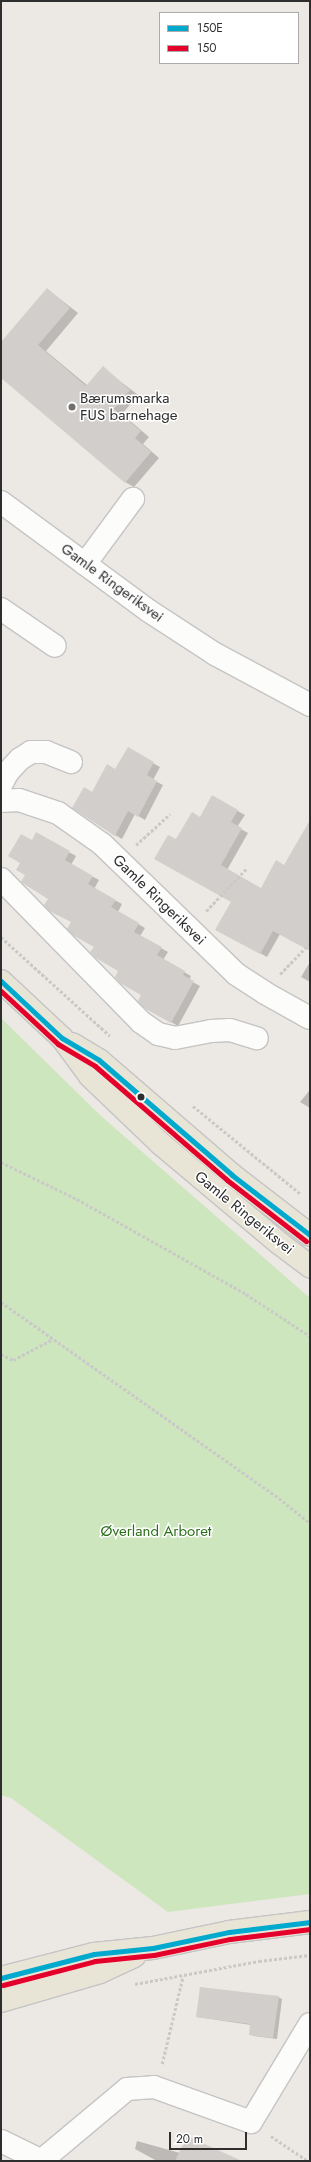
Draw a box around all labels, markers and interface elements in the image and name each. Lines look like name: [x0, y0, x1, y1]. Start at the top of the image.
legend: [159, 12, 299, 64]
text: 150E: [197, 19, 223, 37]
text: 150: [197, 39, 216, 57]
place label: Bærumsmarka FUS barnehage: [80, 389, 177, 424]
marker: Bærumsmarka FUS barnehage: [67, 402, 77, 412]
street label: Gamle Ringeriksvei: [57, 540, 167, 626]
street label: Gamle Ringeriksvei: [109, 851, 209, 949]
unlabelled marker: [136, 1092, 146, 1102]
street label: Gamle Ringeriksvei: [191, 1168, 297, 1258]
park label: Øverland Arboret: [101, 1523, 211, 1541]
scale bar: [171, 2124, 249, 2150]
text: 20 m: [176, 2130, 203, 2148]

